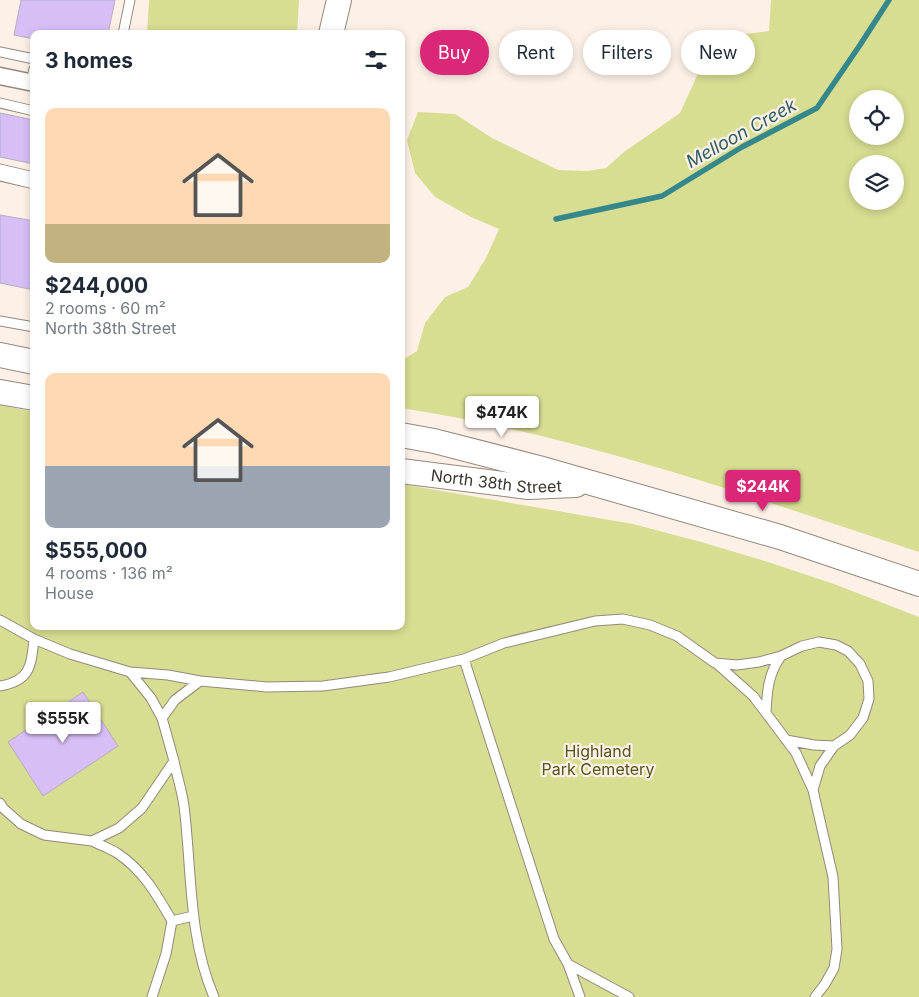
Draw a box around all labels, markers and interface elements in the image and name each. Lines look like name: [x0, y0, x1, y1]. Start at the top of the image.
chip: Buy: [420, 30, 489, 75]
chip: Rent: [499, 30, 573, 75]
chip: Filters: [583, 30, 671, 75]
chip: New: [681, 30, 755, 75]
icon: filters: [362, 46, 390, 74]
text: 3 homes: [45, 48, 133, 73]
map controls: [849, 90, 904, 210]
button: locate: [849, 90, 904, 145]
water label: Melloon Creek: [682, 93, 801, 172]
icon: home: [173, 140, 263, 230]
button: layers: [849, 155, 904, 210]
text: $244,000: [45, 273, 148, 298]
text: 2 rooms · 60 m²: [45, 298, 166, 318]
text: North 38th Street: [45, 318, 176, 338]
pin: $474K: [467, 396, 537, 438]
text: $474K: [476, 402, 528, 422]
icon: home: [173, 405, 263, 495]
street label: North 38th Street: [430, 465, 562, 497]
pin: $244K: [728, 470, 798, 512]
text: $244K: [736, 476, 790, 496]
text: $555,000: [45, 538, 147, 563]
text: 4 rooms · 136 m²: [45, 563, 173, 583]
text: House: [45, 583, 94, 603]
pin: $555K: [28, 702, 98, 744]
text: $555K: [37, 708, 89, 728]
park label: Highland Park Cemetery: [542, 741, 654, 779]

